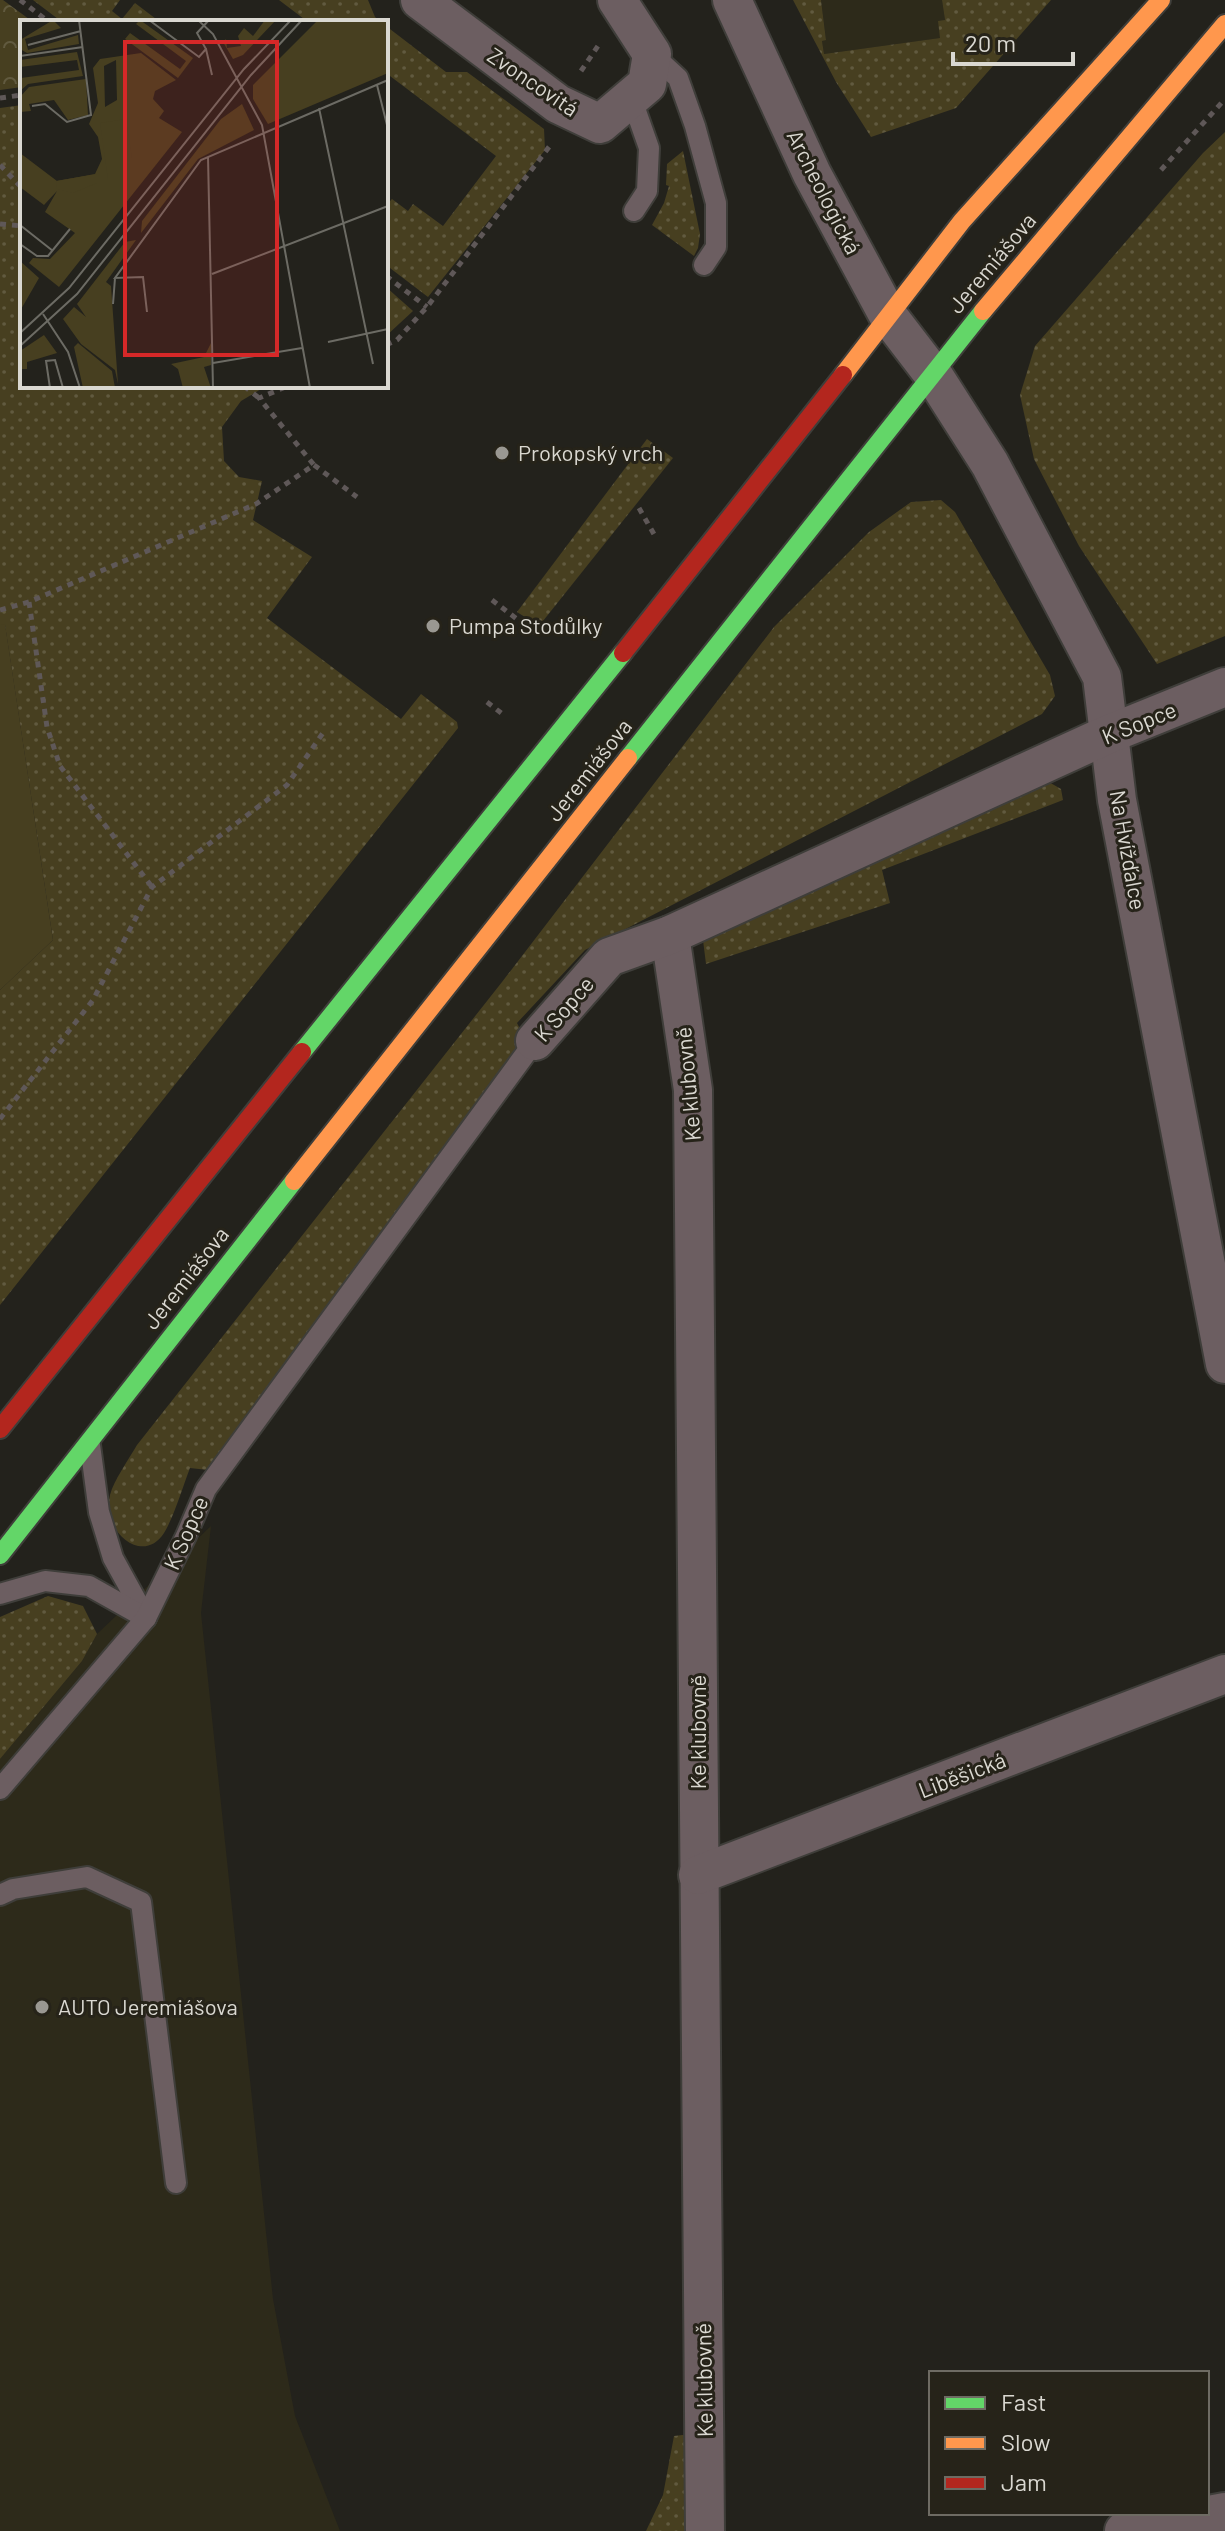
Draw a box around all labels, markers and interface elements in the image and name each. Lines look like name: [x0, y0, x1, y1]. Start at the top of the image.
scale bar: [953, 16, 1073, 66]
inset map: [20, 20, 388, 388]
text: 20 m: [965, 28, 1016, 57]
street label: Zvoncovitá: [483, 41, 584, 121]
street label: Archeologická: [782, 125, 867, 258]
street label: Jeremiášova: [942, 207, 1041, 318]
place label: Prokopský vrch: [518, 439, 663, 465]
marker: Prokopský vrch: [493, 444, 511, 462]
place label: Pumpa Stodůlky: [449, 612, 602, 638]
marker: Pumpa Stodůlky: [424, 617, 442, 635]
street label: K Sopce: [1098, 695, 1180, 749]
street label: Jeremiášova: [540, 713, 636, 826]
street label: Na Hvížďalce: [1106, 788, 1152, 912]
street label: K Sopce: [528, 970, 599, 1046]
street label: Ke klubovně: [669, 1026, 705, 1142]
street label: Jeremiášova: [137, 1221, 233, 1334]
street label: K Sopce: [157, 1492, 213, 1573]
street label: Ke klubovně: [684, 1675, 710, 1789]
street label: Liběšická: [914, 1746, 1009, 1803]
place label: AUTO Jeremiášova: [58, 1993, 238, 2019]
marker: AUTO Jeremiášova: [33, 1998, 51, 2016]
street label: Ke klubovně: [689, 2323, 717, 2437]
legend: [929, 2371, 1209, 2515]
text: Fast: [1001, 2387, 1046, 2416]
text: Slow: [1001, 2427, 1050, 2456]
text: Jam: [1001, 2467, 1047, 2496]

